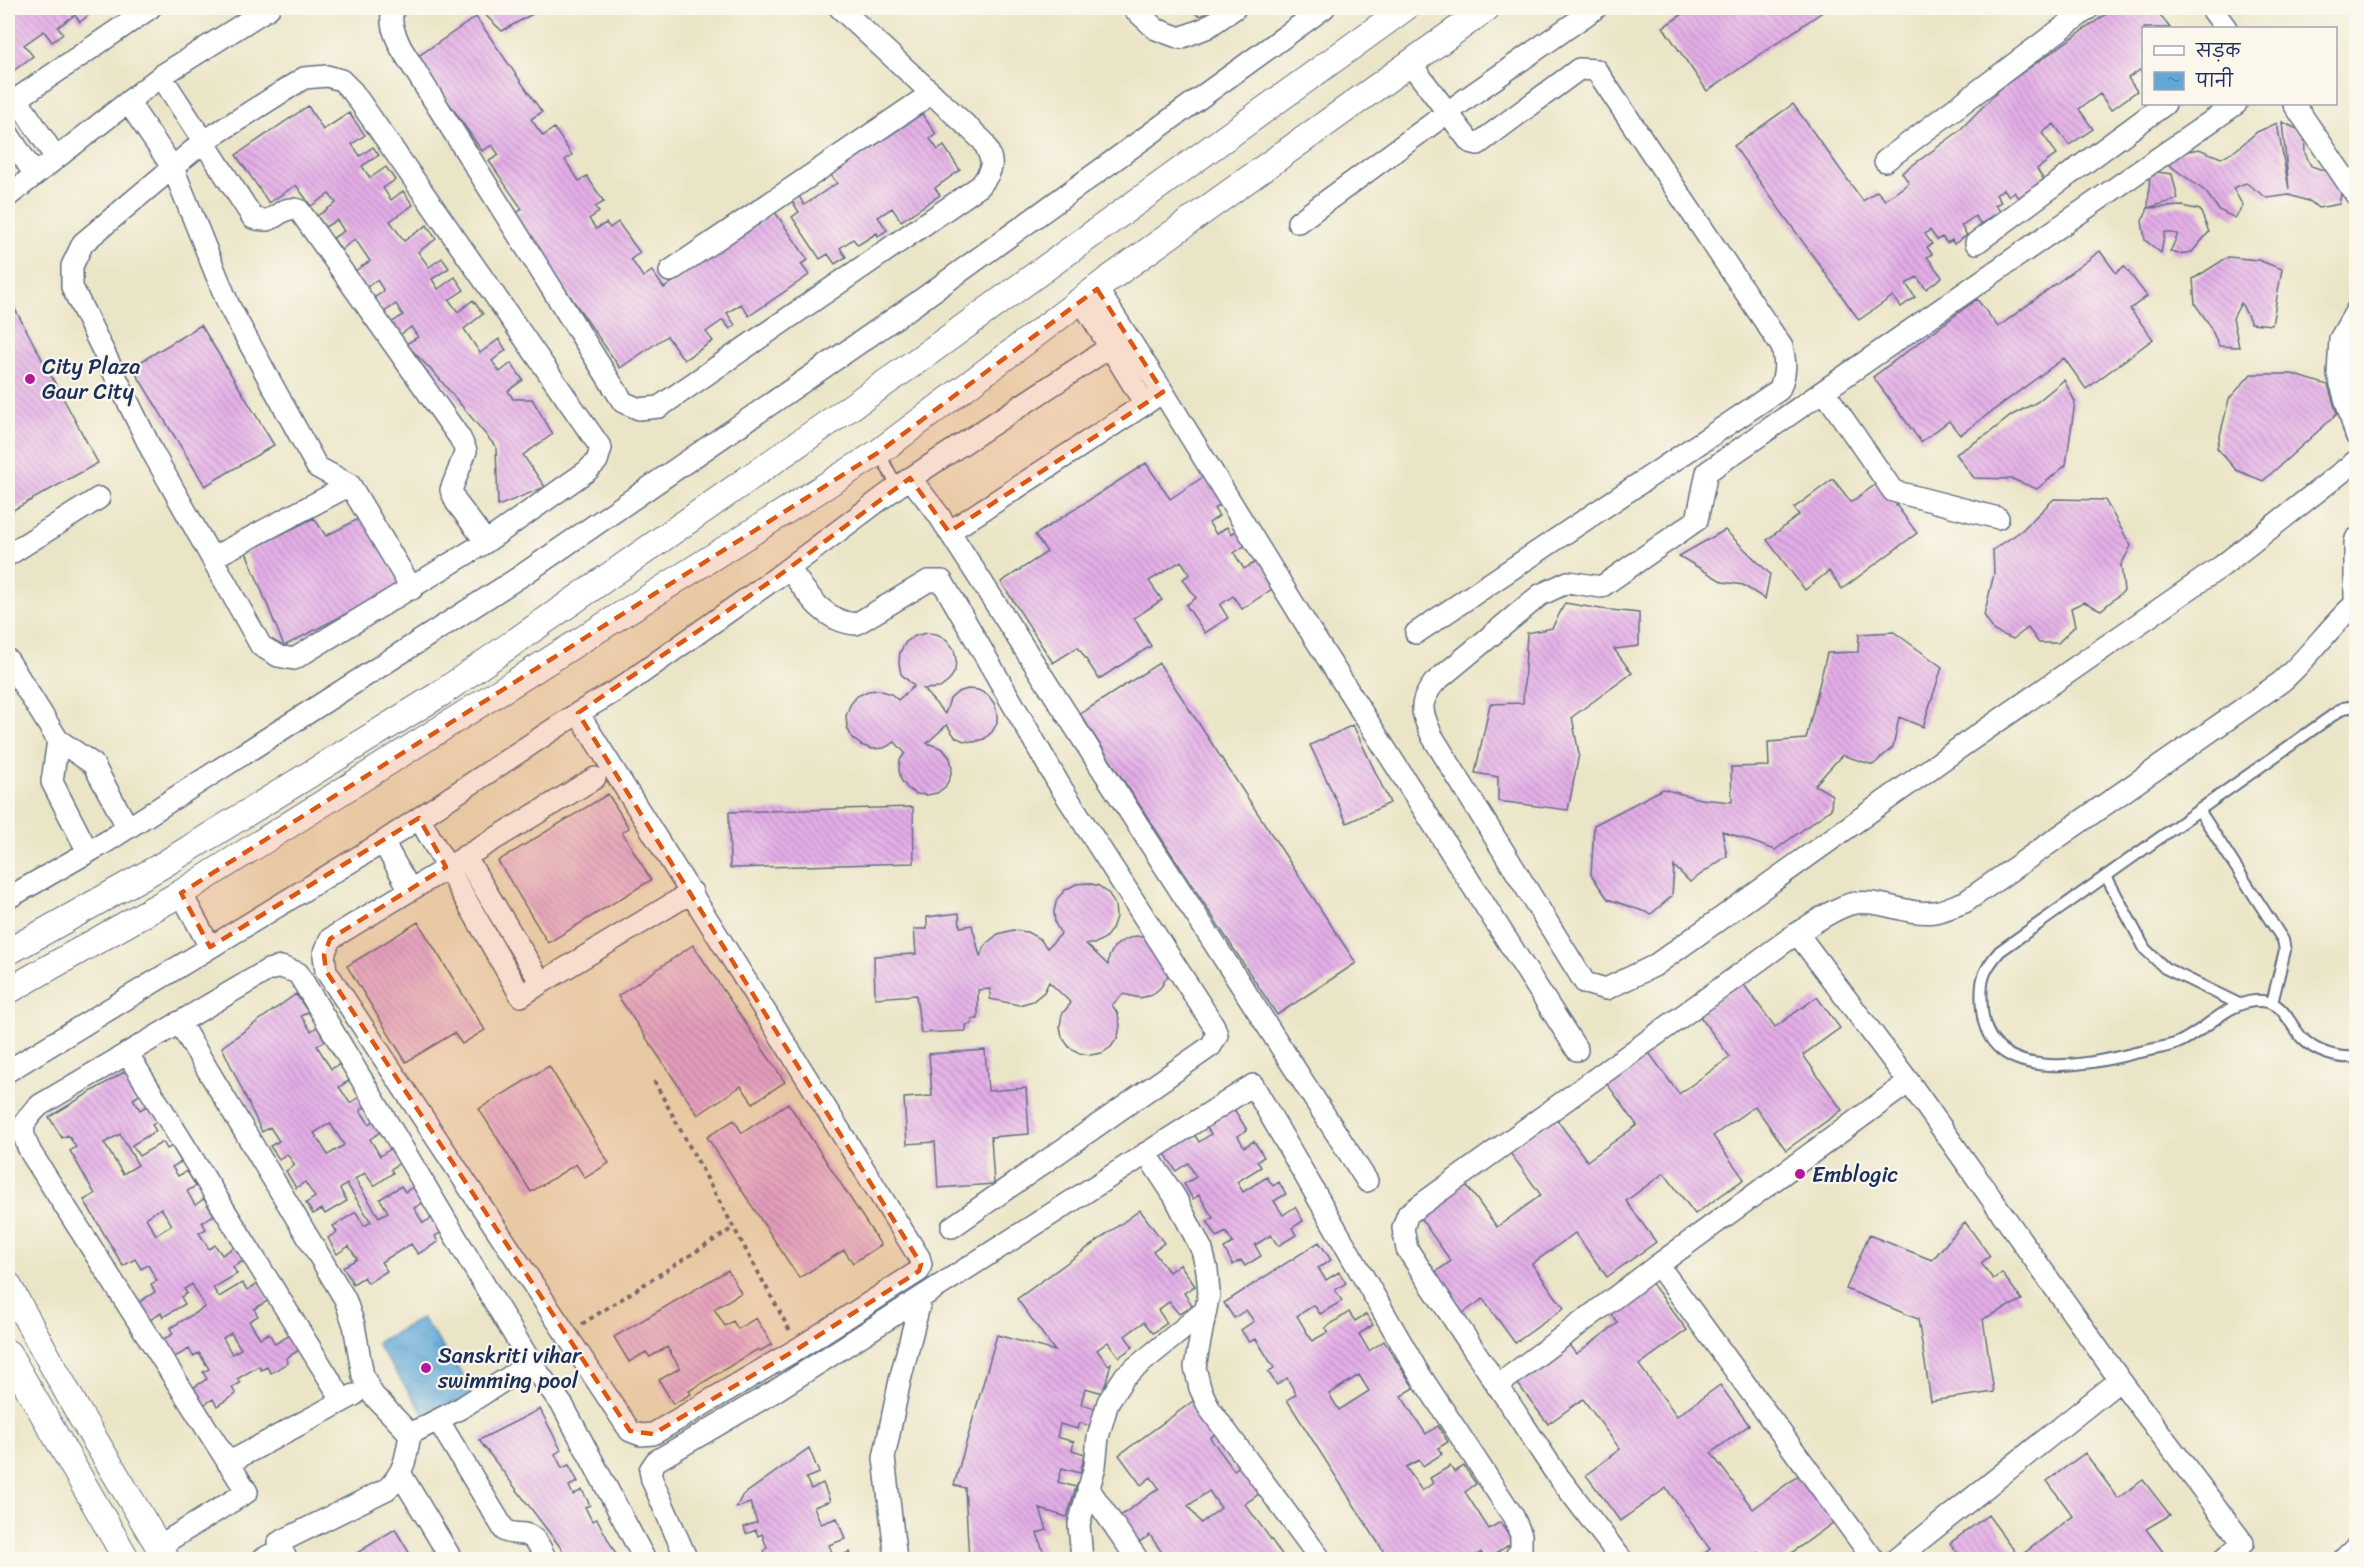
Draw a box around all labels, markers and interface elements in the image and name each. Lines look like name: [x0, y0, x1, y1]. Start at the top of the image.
legend: [2142, 27, 2337, 105]
text: सड़क: [2195, 35, 2241, 67]
text: पानी: [2195, 65, 2234, 97]
place label: City Plaza Gaur City: [42, 347, 140, 411]
marker: City Plaza Gaur City: [23, 372, 37, 386]
place label: Emblogic: [1812, 1155, 1898, 1194]
marker: Emblogic: [1793, 1167, 1807, 1181]
place label: Sanskriti vihar swimming pool: [437, 1336, 583, 1400]
marker: Sanskriti vihar swimming pool: [419, 1361, 433, 1375]

